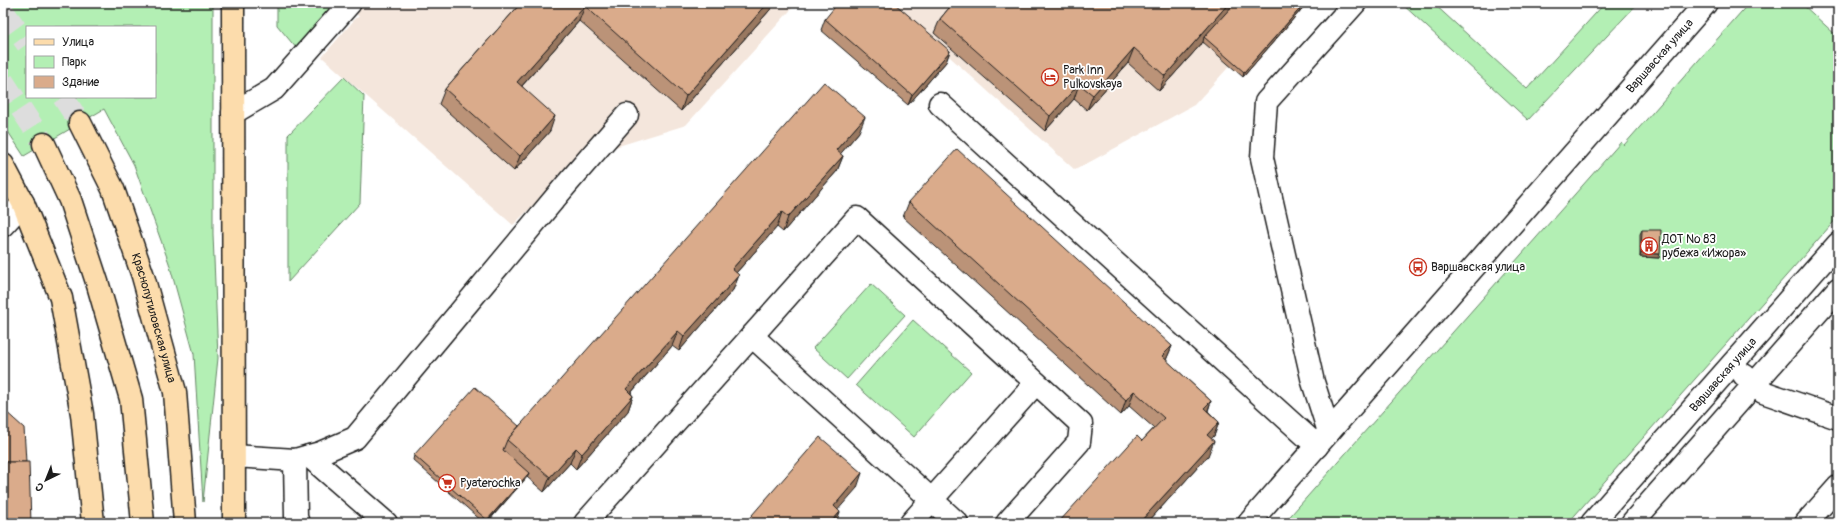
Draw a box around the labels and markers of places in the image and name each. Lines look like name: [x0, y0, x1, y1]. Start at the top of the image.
place label: Park Inn Pulkovskaya: [1063, 63, 1122, 92]
hotel icon: Park Inn Pulkovskaya: [1040, 67, 1060, 87]
place label: ДОТ № 83 рубежа «Ижора»: [1661, 232, 1746, 261]
building icon: ДОТ № 83 рубежа «Ижора»: [1639, 236, 1659, 256]
bus stop icon: Варшавская улица: [1408, 257, 1428, 277]
place label: Варшавская улица: [1431, 260, 1525, 275]
supermarket icon: Pyaterochka: [437, 473, 457, 493]
place label: Pyaterochka: [460, 476, 521, 491]

